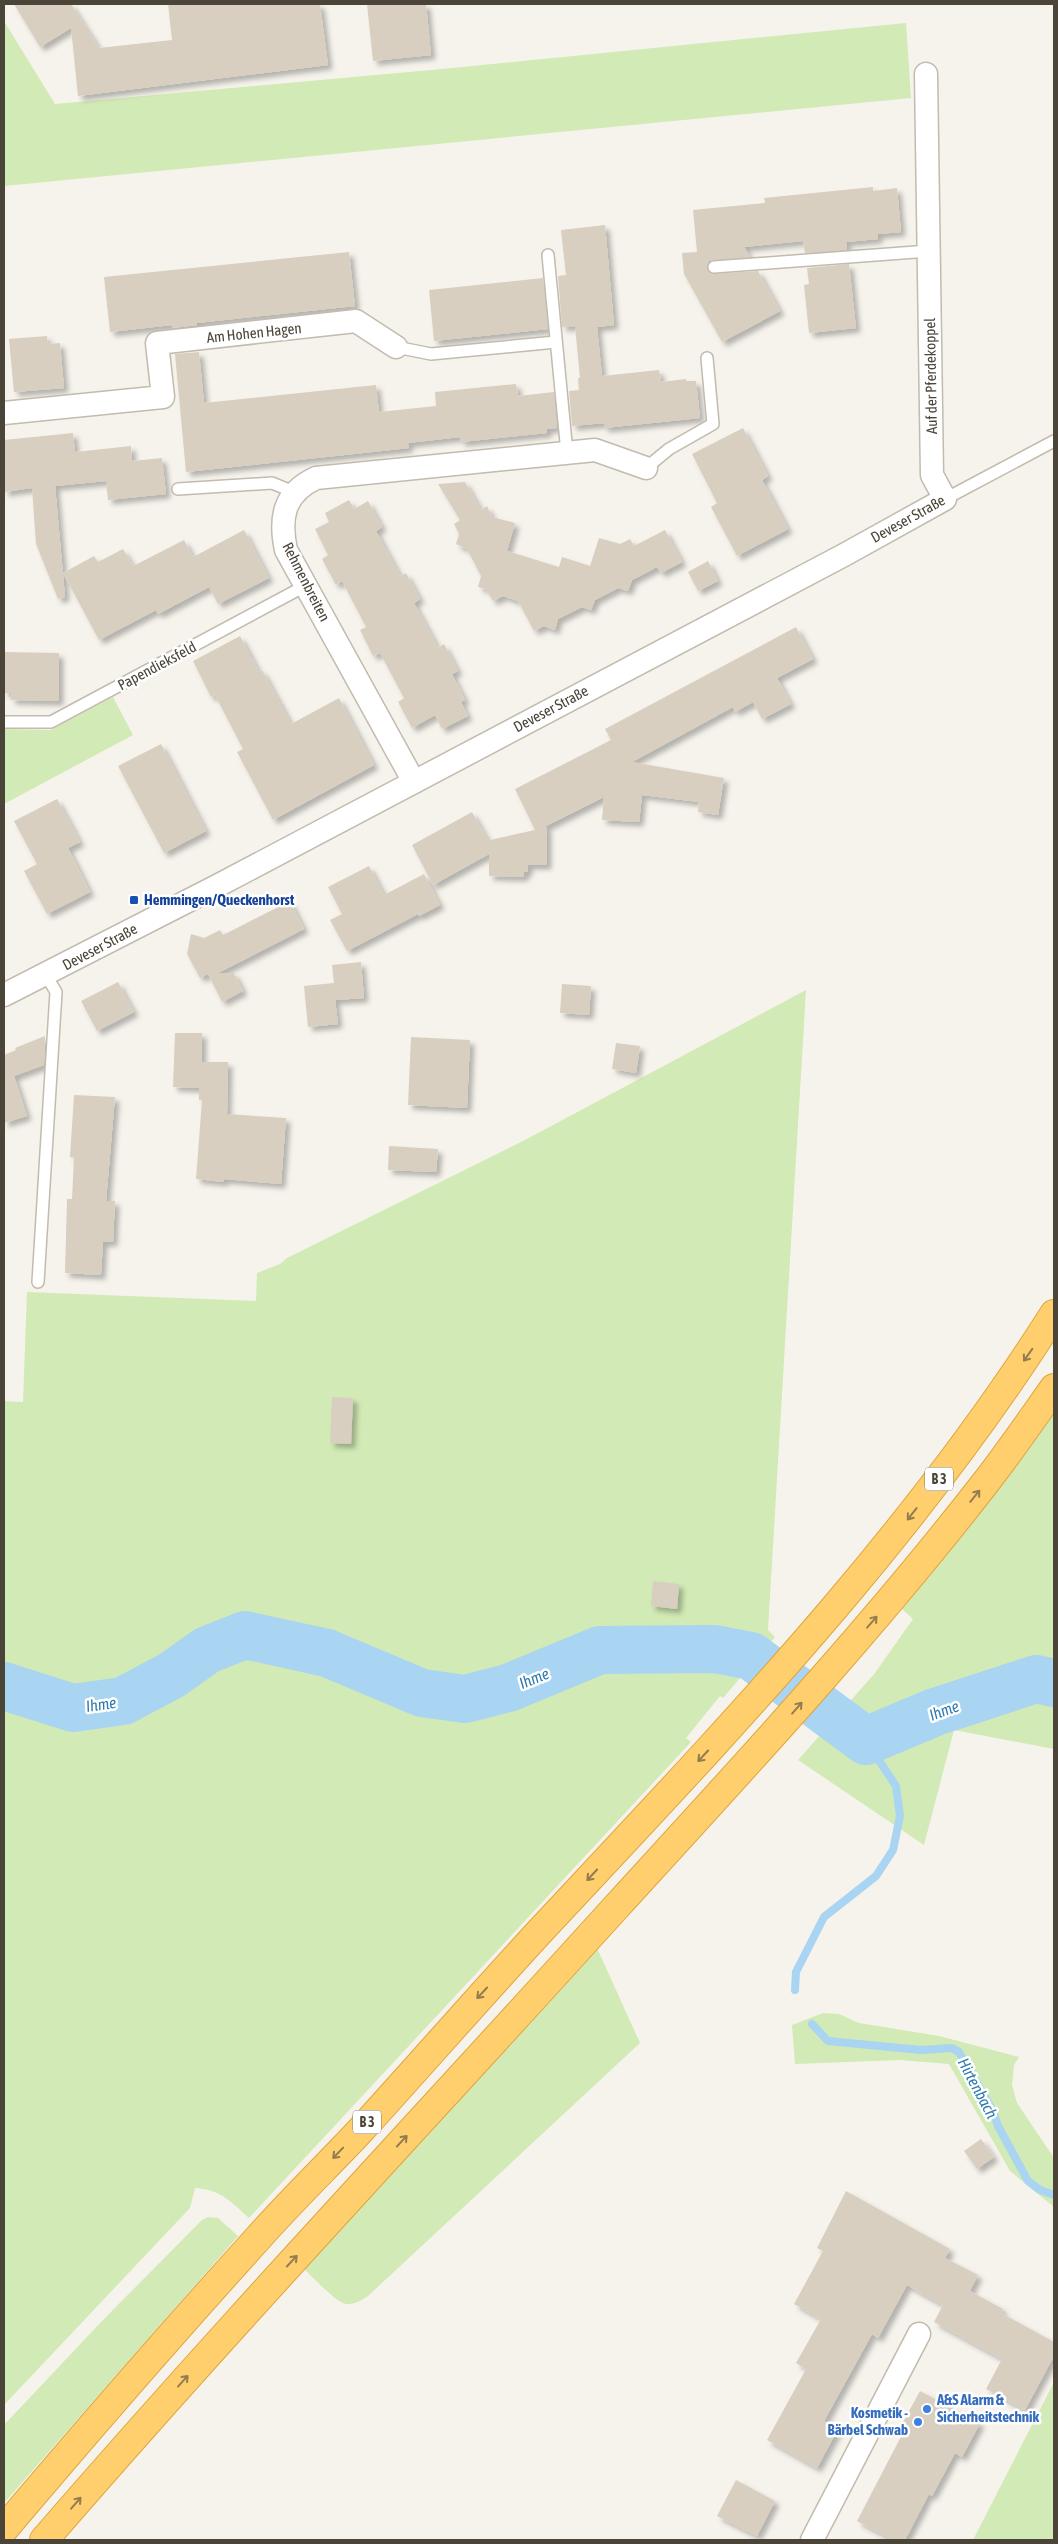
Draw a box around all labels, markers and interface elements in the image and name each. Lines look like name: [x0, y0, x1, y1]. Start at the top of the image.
street label: Auf der Pferdekoppel: [921, 318, 940, 434]
street label: Am Hohen Hagen: [206, 319, 302, 346]
street label: Deveser Straße: [868, 491, 948, 546]
street label: Rehmenbreiten: [279, 539, 334, 624]
street label: Papendieksfeld: [115, 638, 199, 693]
street label: Deveser Straße: [511, 682, 591, 735]
place label: Hemmingen/Queckenhorst: [144, 891, 295, 908]
marker: Hemmingen/Queckenhorst: [128, 894, 140, 906]
street label: Deveser Straße: [60, 920, 140, 973]
one-way arrow: [1023, 1348, 1033, 1362]
road number: B 3: [925, 1468, 953, 1490]
one-way arrow: [969, 1490, 980, 1503]
one-way arrow: [906, 1508, 917, 1521]
one-way arrow: [866, 1615, 877, 1628]
water label: Ihme: [516, 1664, 552, 1692]
water label: Ihme: [85, 1693, 117, 1715]
water label: Ihme: [927, 1696, 961, 1724]
one-way arrow: [791, 1701, 803, 1714]
one-way arrow: [697, 1749, 709, 1762]
one-way arrow: [587, 1868, 598, 1881]
one-way arrow: [476, 1987, 488, 2000]
water label: Hirtenbach: [955, 2055, 1001, 2121]
road number: B 3: [353, 2110, 381, 2134]
one-way arrow: [396, 2135, 408, 2148]
one-way arrow: [332, 2147, 344, 2160]
one-way arrow: [286, 2254, 298, 2267]
one-way arrow: [177, 2375, 189, 2388]
place label: A&S Alarm & Sicherheitstechnik: [936, 2391, 1039, 2425]
marker: A&S Alarm & Sicherheitstechnik: [921, 2403, 933, 2415]
place label: Kosmetik - Bärbel Schwab: [828, 2404, 908, 2438]
marker: Kosmetik - Bärbel Schwab: [912, 2416, 924, 2428]
one-way arrow: [70, 2497, 81, 2510]

